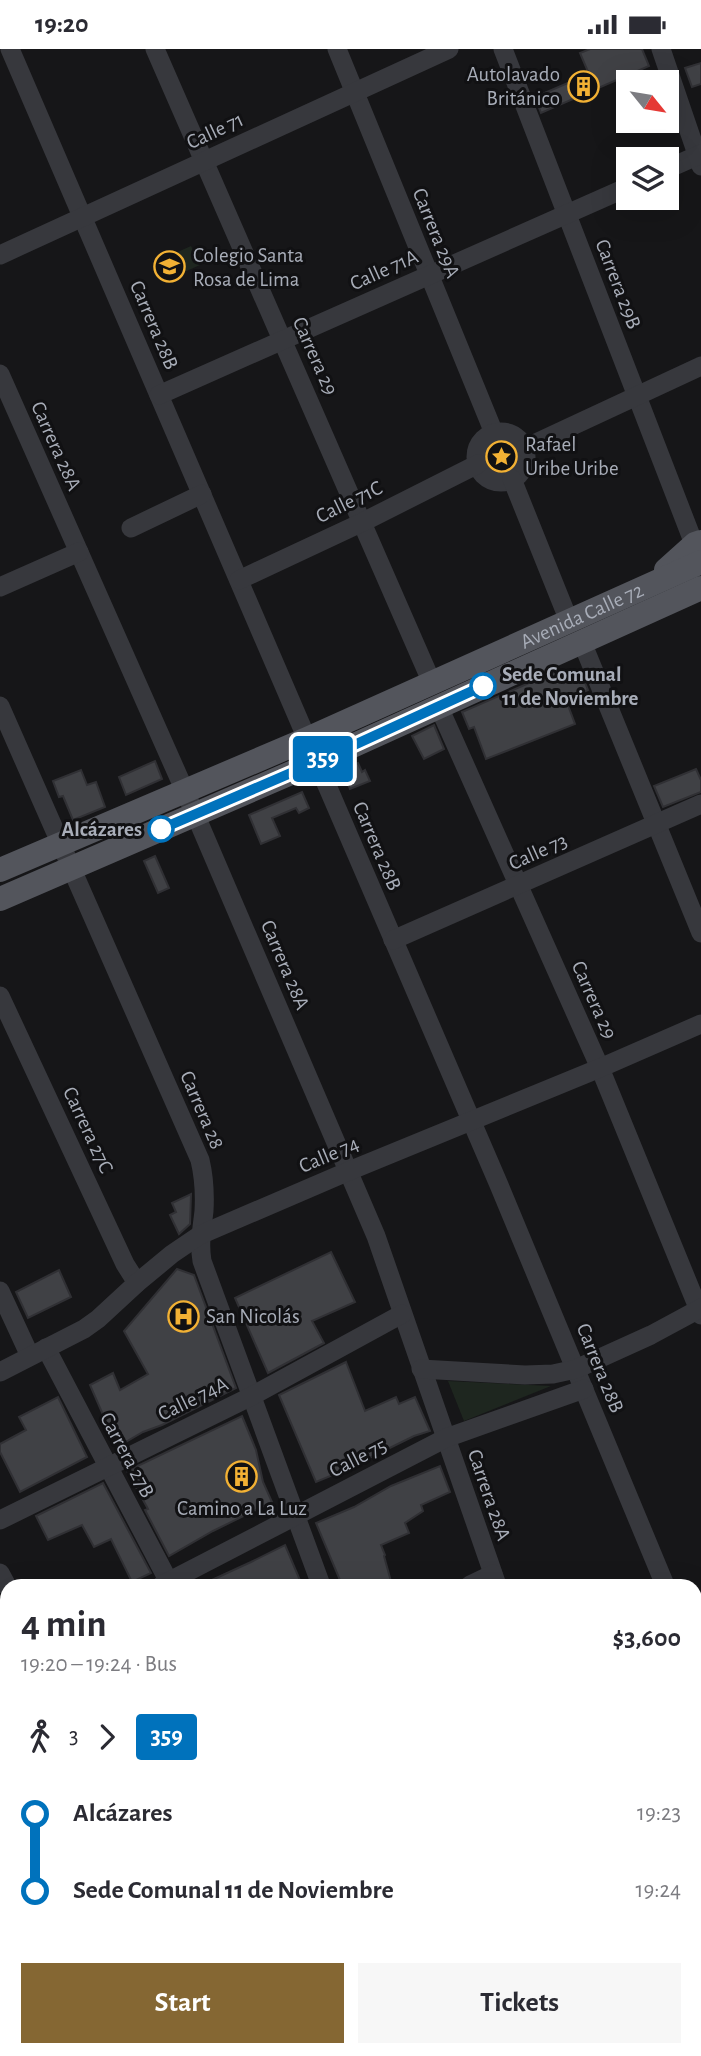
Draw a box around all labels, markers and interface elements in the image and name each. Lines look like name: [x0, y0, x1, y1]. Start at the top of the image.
text: 19:20: [35, 11, 89, 37]
place label: Autolavado Británico: [467, 64, 560, 109]
building icon: Autolavado Británico: [566, 69, 600, 103]
north arrow: [616, 70, 679, 133]
map controls: [616, 70, 679, 210]
street label: Calle 71: [183, 109, 247, 153]
button: layers: [616, 147, 679, 210]
street label: Carrera 29A: [408, 185, 464, 281]
street label: Carrera 29B: [591, 236, 645, 332]
place label: Colegio Santa Rosa de Lima: [193, 245, 304, 290]
street label: Calle 71A: [347, 246, 421, 294]
school or university icon: Colegio Santa Rosa de Lima: [153, 250, 187, 284]
street label: Carrera 28B: [126, 278, 182, 372]
street label: Carrera 29: [289, 314, 341, 398]
street label: Carrera 28A: [27, 398, 85, 494]
place label: Rafael Uribe Uribe: [525, 434, 619, 479]
place icon: Rafael Uribe Uribe: [485, 439, 519, 473]
street label: Calle 71C: [312, 477, 386, 527]
street label: Avenida Calle 72: [517, 579, 647, 652]
place label: Sede Comunal 11 de Noviembre: [502, 664, 639, 709]
marker: Sede Comunal 11 de Noviembre: [470, 673, 496, 699]
line badge: 359: [283, 736, 363, 782]
text: 359: [307, 747, 339, 771]
street label: Carrera 28B: [349, 799, 405, 893]
marker: Alcázares: [148, 816, 174, 842]
place label: Alcázares: [62, 819, 142, 840]
street label: Calle 73: [506, 830, 570, 874]
street label: Carrera 28A: [257, 917, 313, 1013]
street label: Carrera 29: [568, 958, 620, 1042]
street label: Carrera 28: [176, 1068, 228, 1152]
street label: Carrera 27C: [59, 1084, 117, 1176]
street label: Calle 74: [296, 1133, 362, 1177]
hospital icon: San Nicolás: [166, 1299, 200, 1333]
place label: San Nicolás: [206, 1306, 300, 1327]
street label: Carrera 28B: [573, 1320, 627, 1416]
street label: Calle 74A: [155, 1373, 231, 1425]
street label: Carrera 27B: [96, 1409, 158, 1501]
street label: Calle 75: [326, 1435, 390, 1481]
street label: Carrera 28A: [464, 1447, 514, 1543]
building icon: Camino a La Luz: [225, 1459, 259, 1493]
place label: Camino a La Luz: [177, 1498, 307, 1519]
text: 4 min: [21, 1606, 107, 1644]
text: $3,600: [612, 1625, 681, 1651]
text: 19:20 – 19:24 · Bus: [21, 1653, 177, 1676]
icon: walk: [21, 1718, 59, 1756]
icon: forward: [88, 1718, 126, 1756]
text: 3: [69, 1725, 78, 1748]
text: 359: [150, 1725, 183, 1749]
text: Alcázares: [73, 1800, 173, 1826]
text: 19:23: [637, 1802, 681, 1825]
text: Sede Comunal 11 de Noviembre: [73, 1877, 394, 1903]
text: 19:24: [635, 1879, 681, 1902]
button: Start: [21, 1963, 344, 2043]
button: Tickets: [358, 1963, 681, 2043]

